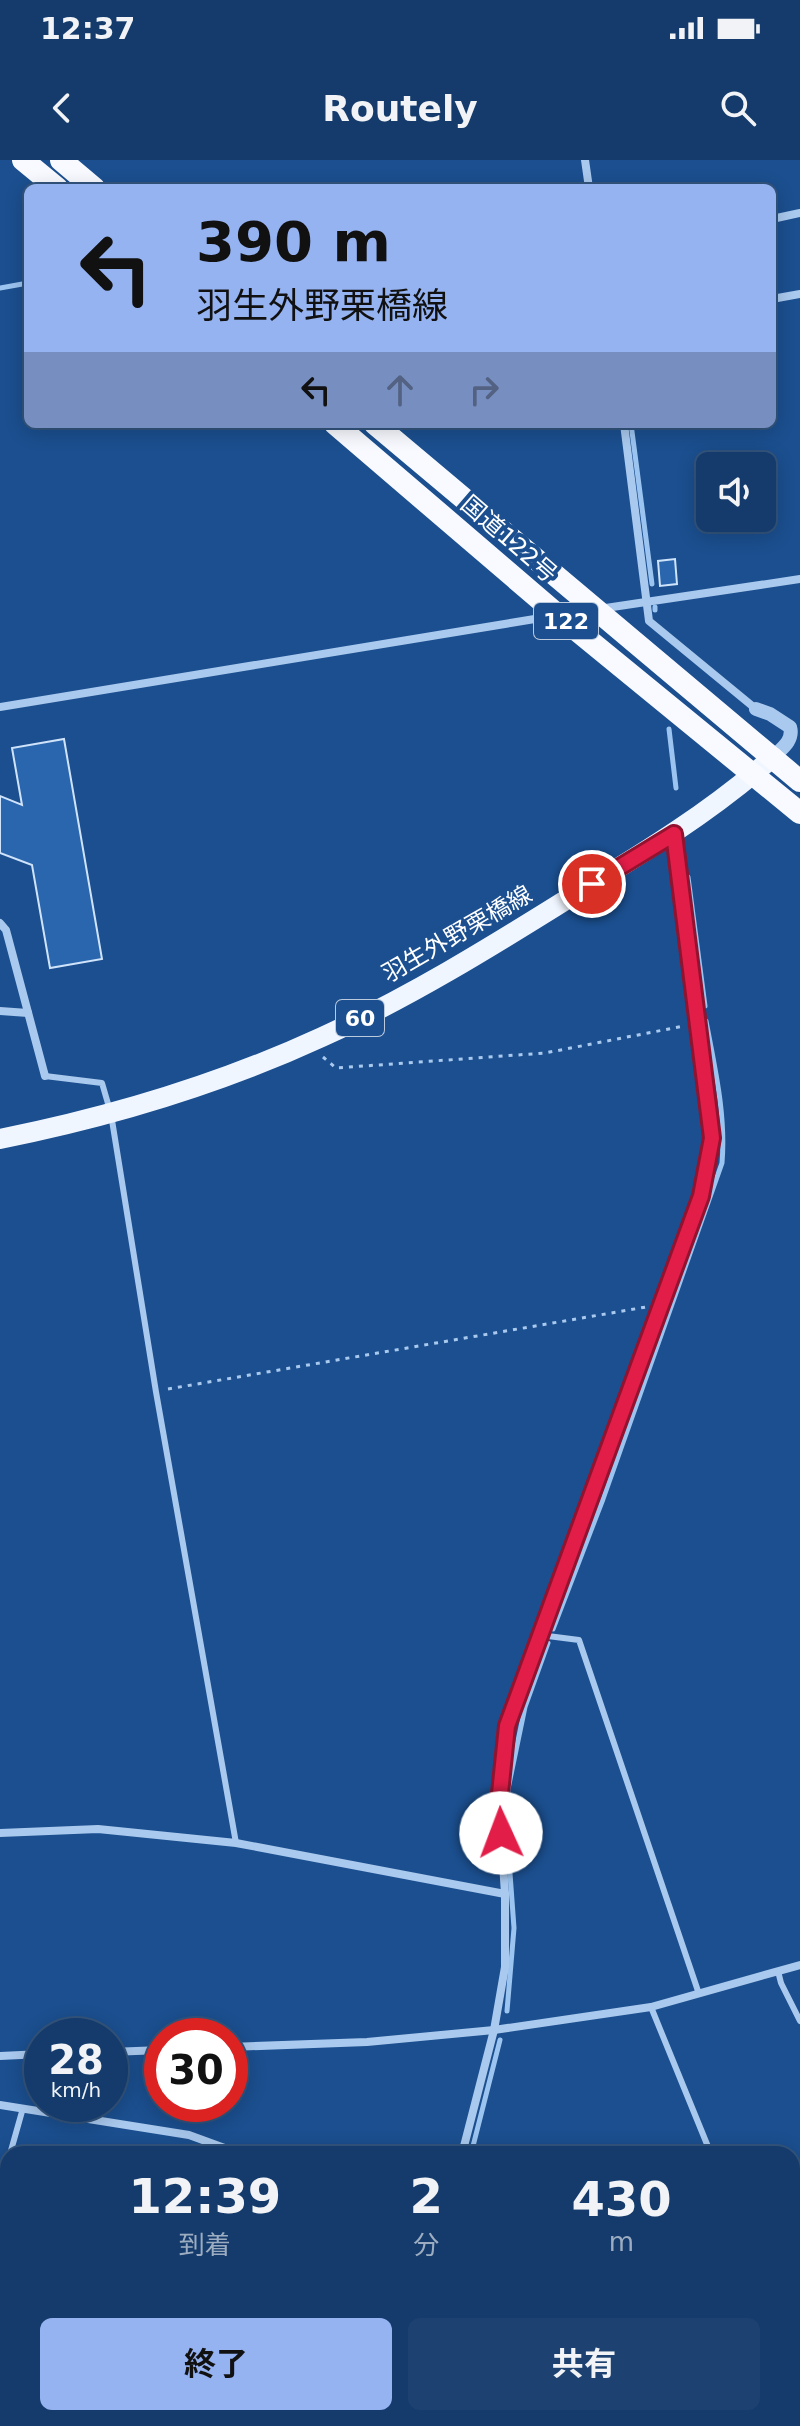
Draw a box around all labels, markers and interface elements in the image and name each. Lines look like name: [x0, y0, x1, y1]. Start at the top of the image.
text: 12:37: [40, 11, 136, 46]
icon: back: [40, 86, 84, 130]
icon: search: [716, 86, 760, 130]
text: Routely: [322, 88, 478, 129]
text: 390 m: [196, 209, 391, 274]
icon: left: [64, 216, 168, 320]
text: 羽生外野栗橋線: [196, 285, 448, 326]
icon: left: [294, 368, 338, 412]
icon: ahead: [378, 368, 422, 412]
icon: right: [462, 368, 506, 412]
map controls: [696, 452, 776, 532]
button: sound: [696, 452, 776, 532]
street label: 国道122号: [455, 490, 563, 588]
road number: 122: [534, 603, 598, 639]
pin: [558, 850, 626, 918]
icon: arrive: [570, 862, 614, 906]
street label: 羽生外野栗橋線: [377, 880, 537, 988]
road number: 60: [336, 1000, 384, 1036]
position arrow: [459, 1791, 543, 1875]
speed limit sign: 30: [144, 2018, 248, 2122]
text: 28: [48, 2037, 104, 2083]
text: km/h: [51, 2078, 101, 2102]
text: 12:39: [128, 2168, 281, 2224]
text: 2: [410, 2168, 443, 2224]
text: 430: [571, 2171, 672, 2227]
text: m: [609, 2227, 634, 2257]
text: 到着: [179, 2230, 231, 2260]
text: 分: [413, 2230, 439, 2260]
button: 終了: [40, 2318, 392, 2410]
button: 共有: [408, 2318, 760, 2410]

